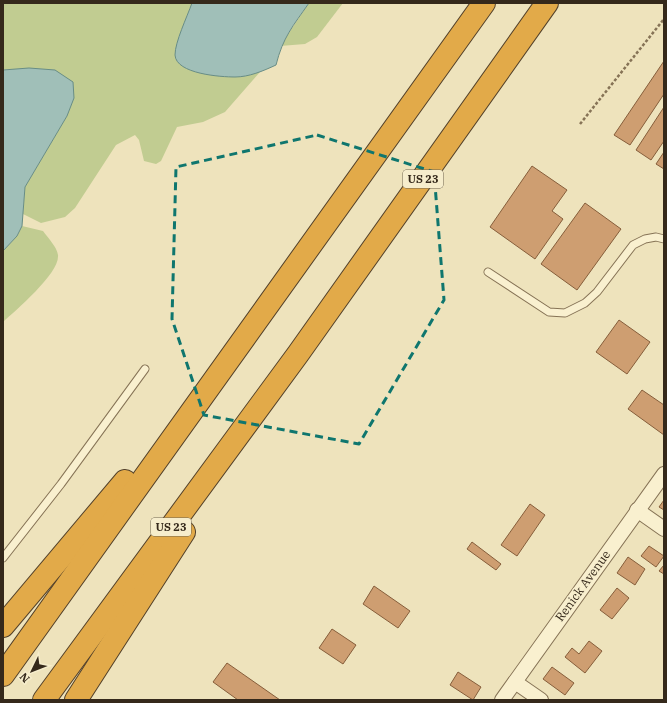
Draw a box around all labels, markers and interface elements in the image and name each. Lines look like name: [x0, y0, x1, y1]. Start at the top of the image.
road number: US 23: [403, 170, 443, 188]
road number: US 23: [151, 518, 191, 536]
street label: Renick Avenue: [552, 547, 613, 624]
north arrow: [12, 651, 52, 691]
text: N: [16, 670, 33, 686]

